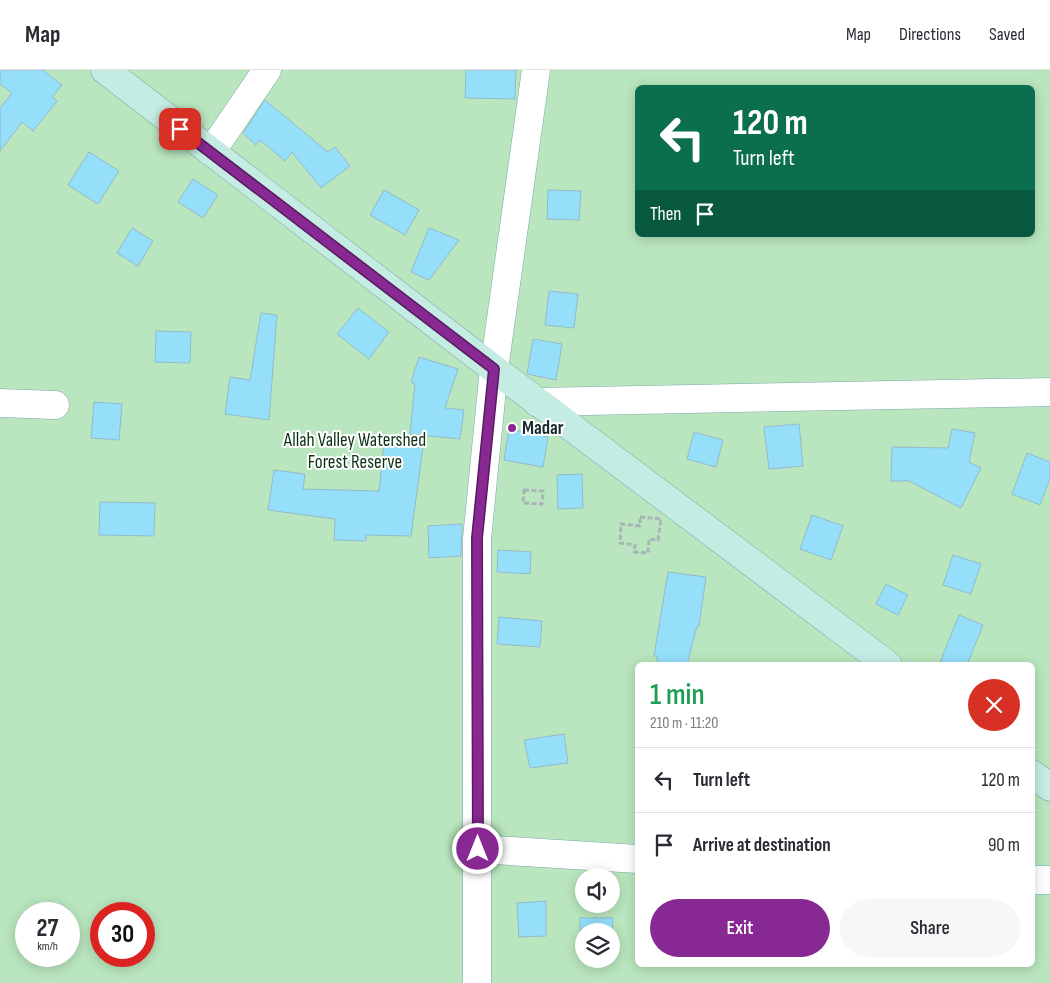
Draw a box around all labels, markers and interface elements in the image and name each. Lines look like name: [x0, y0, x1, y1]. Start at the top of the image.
text: Map: [25, 20, 60, 49]
text: Map: [846, 24, 871, 45]
text: Directions: [899, 24, 961, 45]
text: Saved: [989, 24, 1025, 45]
text: 120 m: [733, 102, 808, 145]
icon: left: [650, 105, 715, 170]
pin: [159, 108, 201, 150]
icon: arrive: [166, 115, 194, 143]
text: Turn left: [733, 145, 795, 172]
icon: arrive: [691, 200, 719, 228]
text: Then: [650, 203, 681, 226]
place label: Madar: [522, 417, 564, 440]
marker: Madar: [506, 422, 518, 434]
park label: Allah Valley Watershed Forest Reserve: [283, 429, 426, 474]
text: 1 min: [650, 677, 705, 713]
button: close: [968, 679, 1020, 731]
text: 210 m · 11:20: [650, 714, 718, 733]
icon: left: [650, 766, 678, 794]
text: Turn left: [693, 769, 750, 792]
text: 120 m: [982, 769, 1020, 792]
position arrow: [451, 822, 503, 874]
icon: arrive: [650, 831, 678, 859]
text: Arrive at destination: [693, 834, 831, 857]
text: 90 m: [988, 834, 1020, 857]
map controls: [575, 868, 620, 968]
button: sound: [575, 868, 620, 913]
button: Exit: [650, 899, 830, 957]
button: Share: [840, 899, 1020, 957]
speed limit sign: 30: [90, 902, 155, 967]
text: 27: [37, 913, 58, 944]
button: layers: [575, 923, 620, 968]
text: km/h: [37, 939, 58, 954]

